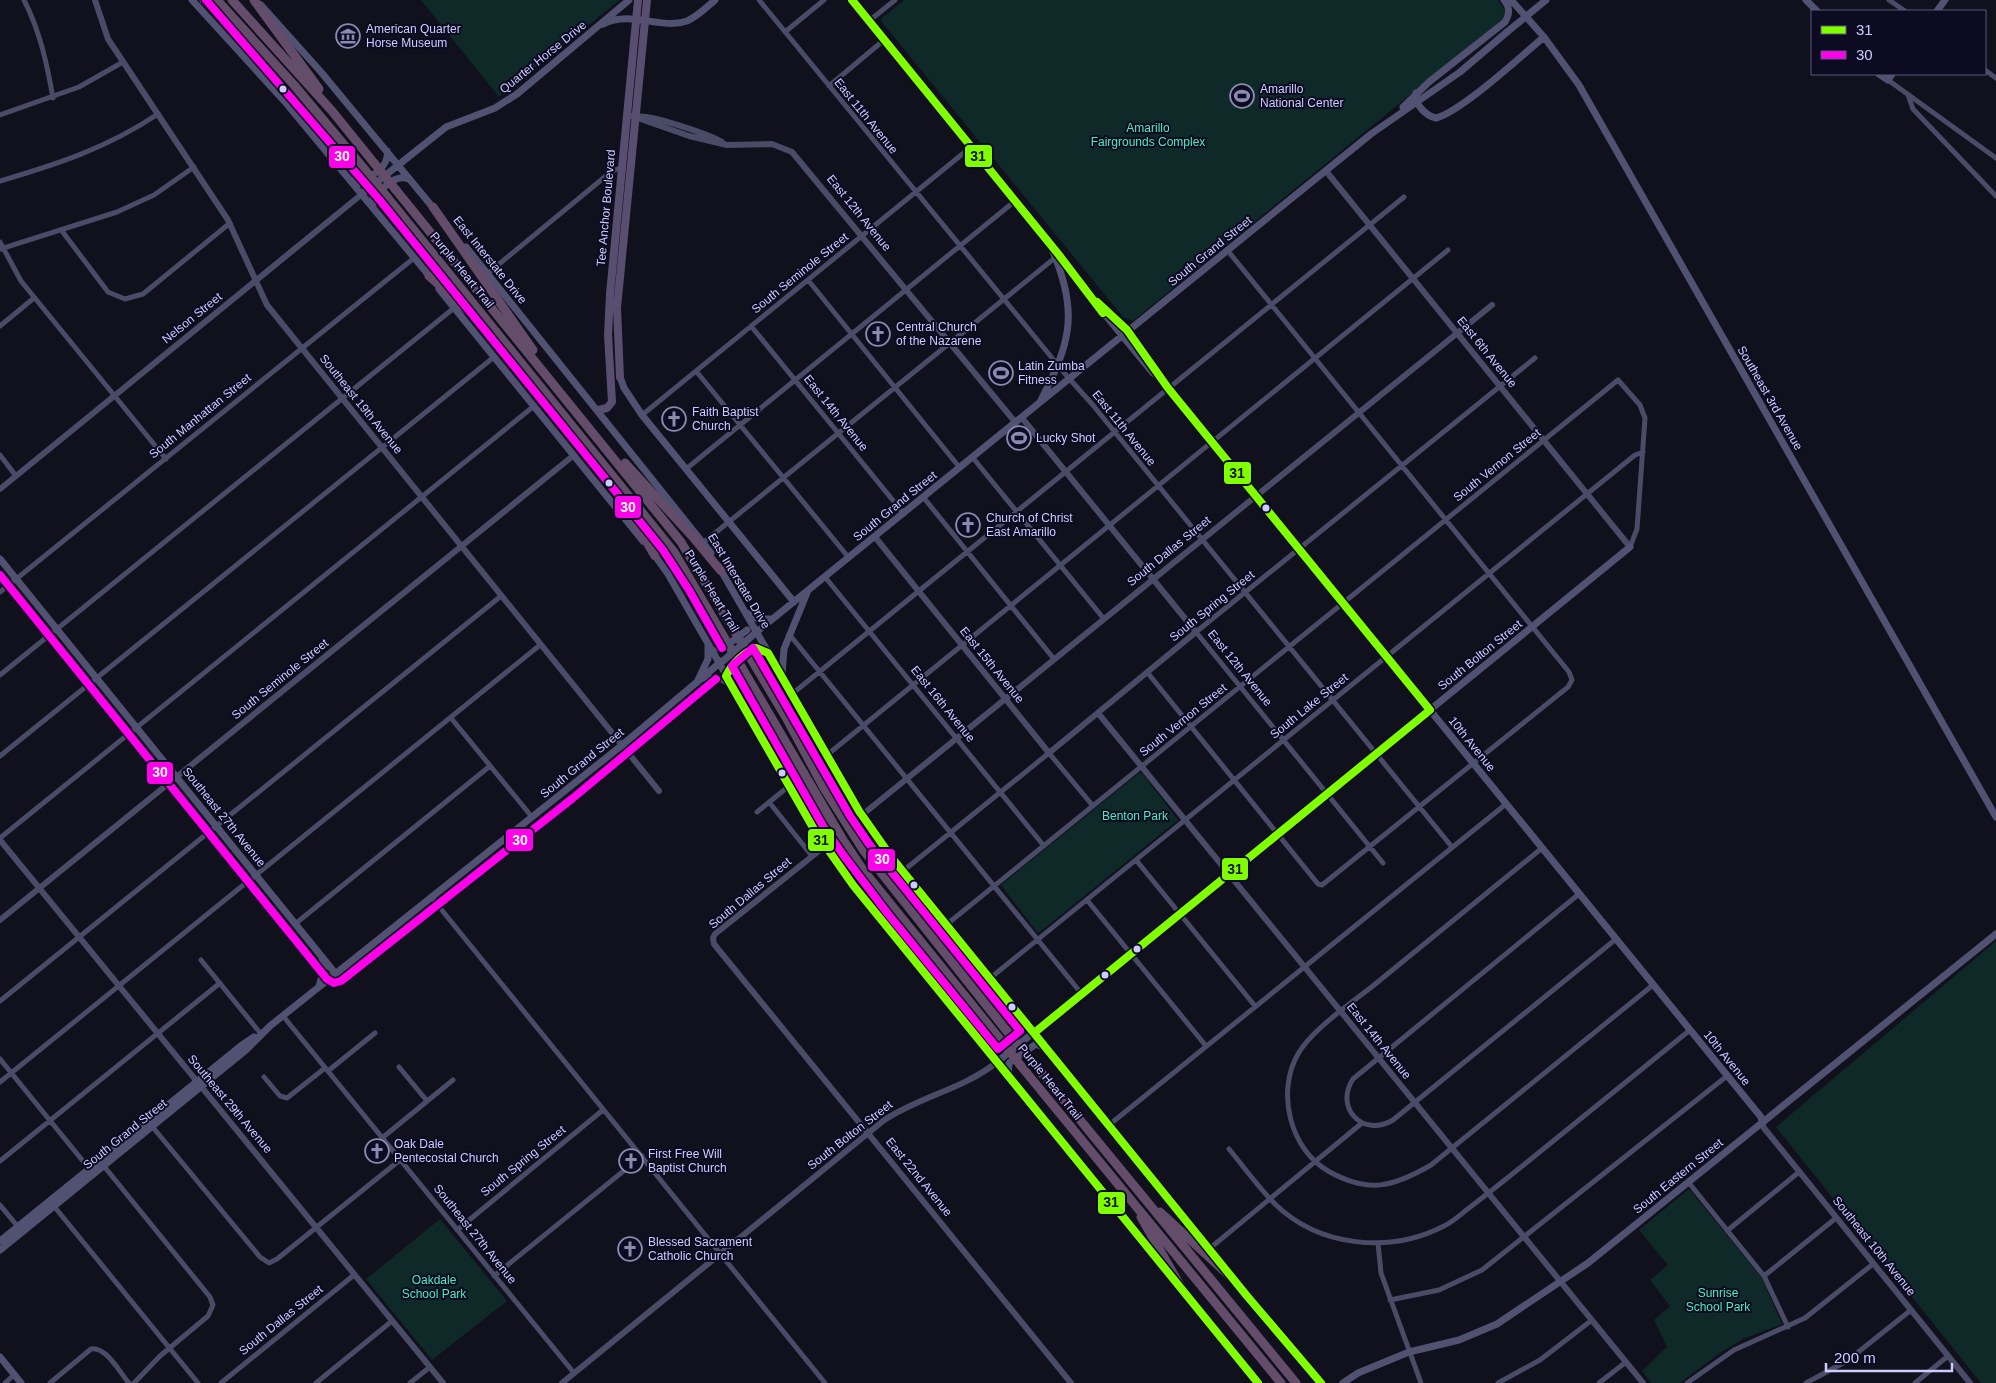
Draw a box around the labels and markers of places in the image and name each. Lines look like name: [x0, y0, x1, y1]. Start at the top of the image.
place label: American Quarter Horse Museum: [366, 22, 461, 50]
museum icon: American Quarter Horse Museum: [335, 23, 361, 49]
place label: Amarillo National Center: [1260, 82, 1343, 110]
sports icon: Amarillo National Center: [1229, 83, 1255, 109]
unlabelled marker: [278, 84, 288, 94]
place label: Central Church of the Nazarene: [896, 320, 982, 348]
church icon: Central Church of the Nazarene: [865, 321, 891, 347]
place label: Latin Zumba Fitness: [1018, 359, 1085, 387]
sports icon: Latin Zumba Fitness: [988, 360, 1014, 386]
place label: Faith Baptist Church: [692, 405, 759, 433]
church icon: Faith Baptist Church: [661, 406, 687, 432]
sports icon: Lucky Shot: [1006, 425, 1032, 451]
place label: Lucky Shot: [1036, 431, 1096, 445]
unlabelled marker: [604, 478, 614, 488]
unlabelled marker: [1261, 503, 1271, 513]
place label: Church of Christ East Amarillo: [986, 511, 1073, 539]
church icon: Church of Christ East Amarillo: [955, 512, 981, 538]
unlabelled marker: [777, 768, 787, 778]
unlabelled marker: [909, 880, 919, 890]
unlabelled marker: [1132, 944, 1142, 954]
unlabelled marker: [1100, 970, 1110, 980]
unlabelled marker: [1007, 1002, 1017, 1012]
place label: Oak Dale Pentecostal Church: [394, 1137, 499, 1165]
church icon: Oak Dale Pentecostal Church: [364, 1138, 390, 1164]
place label: First Free Will Baptist Church: [648, 1147, 727, 1175]
church icon: First Free Will Baptist Church: [618, 1148, 644, 1174]
place label: Blessed Sacrament Catholic Church: [648, 1235, 753, 1263]
church icon: Blessed Sacrament Catholic Church: [617, 1236, 643, 1262]

